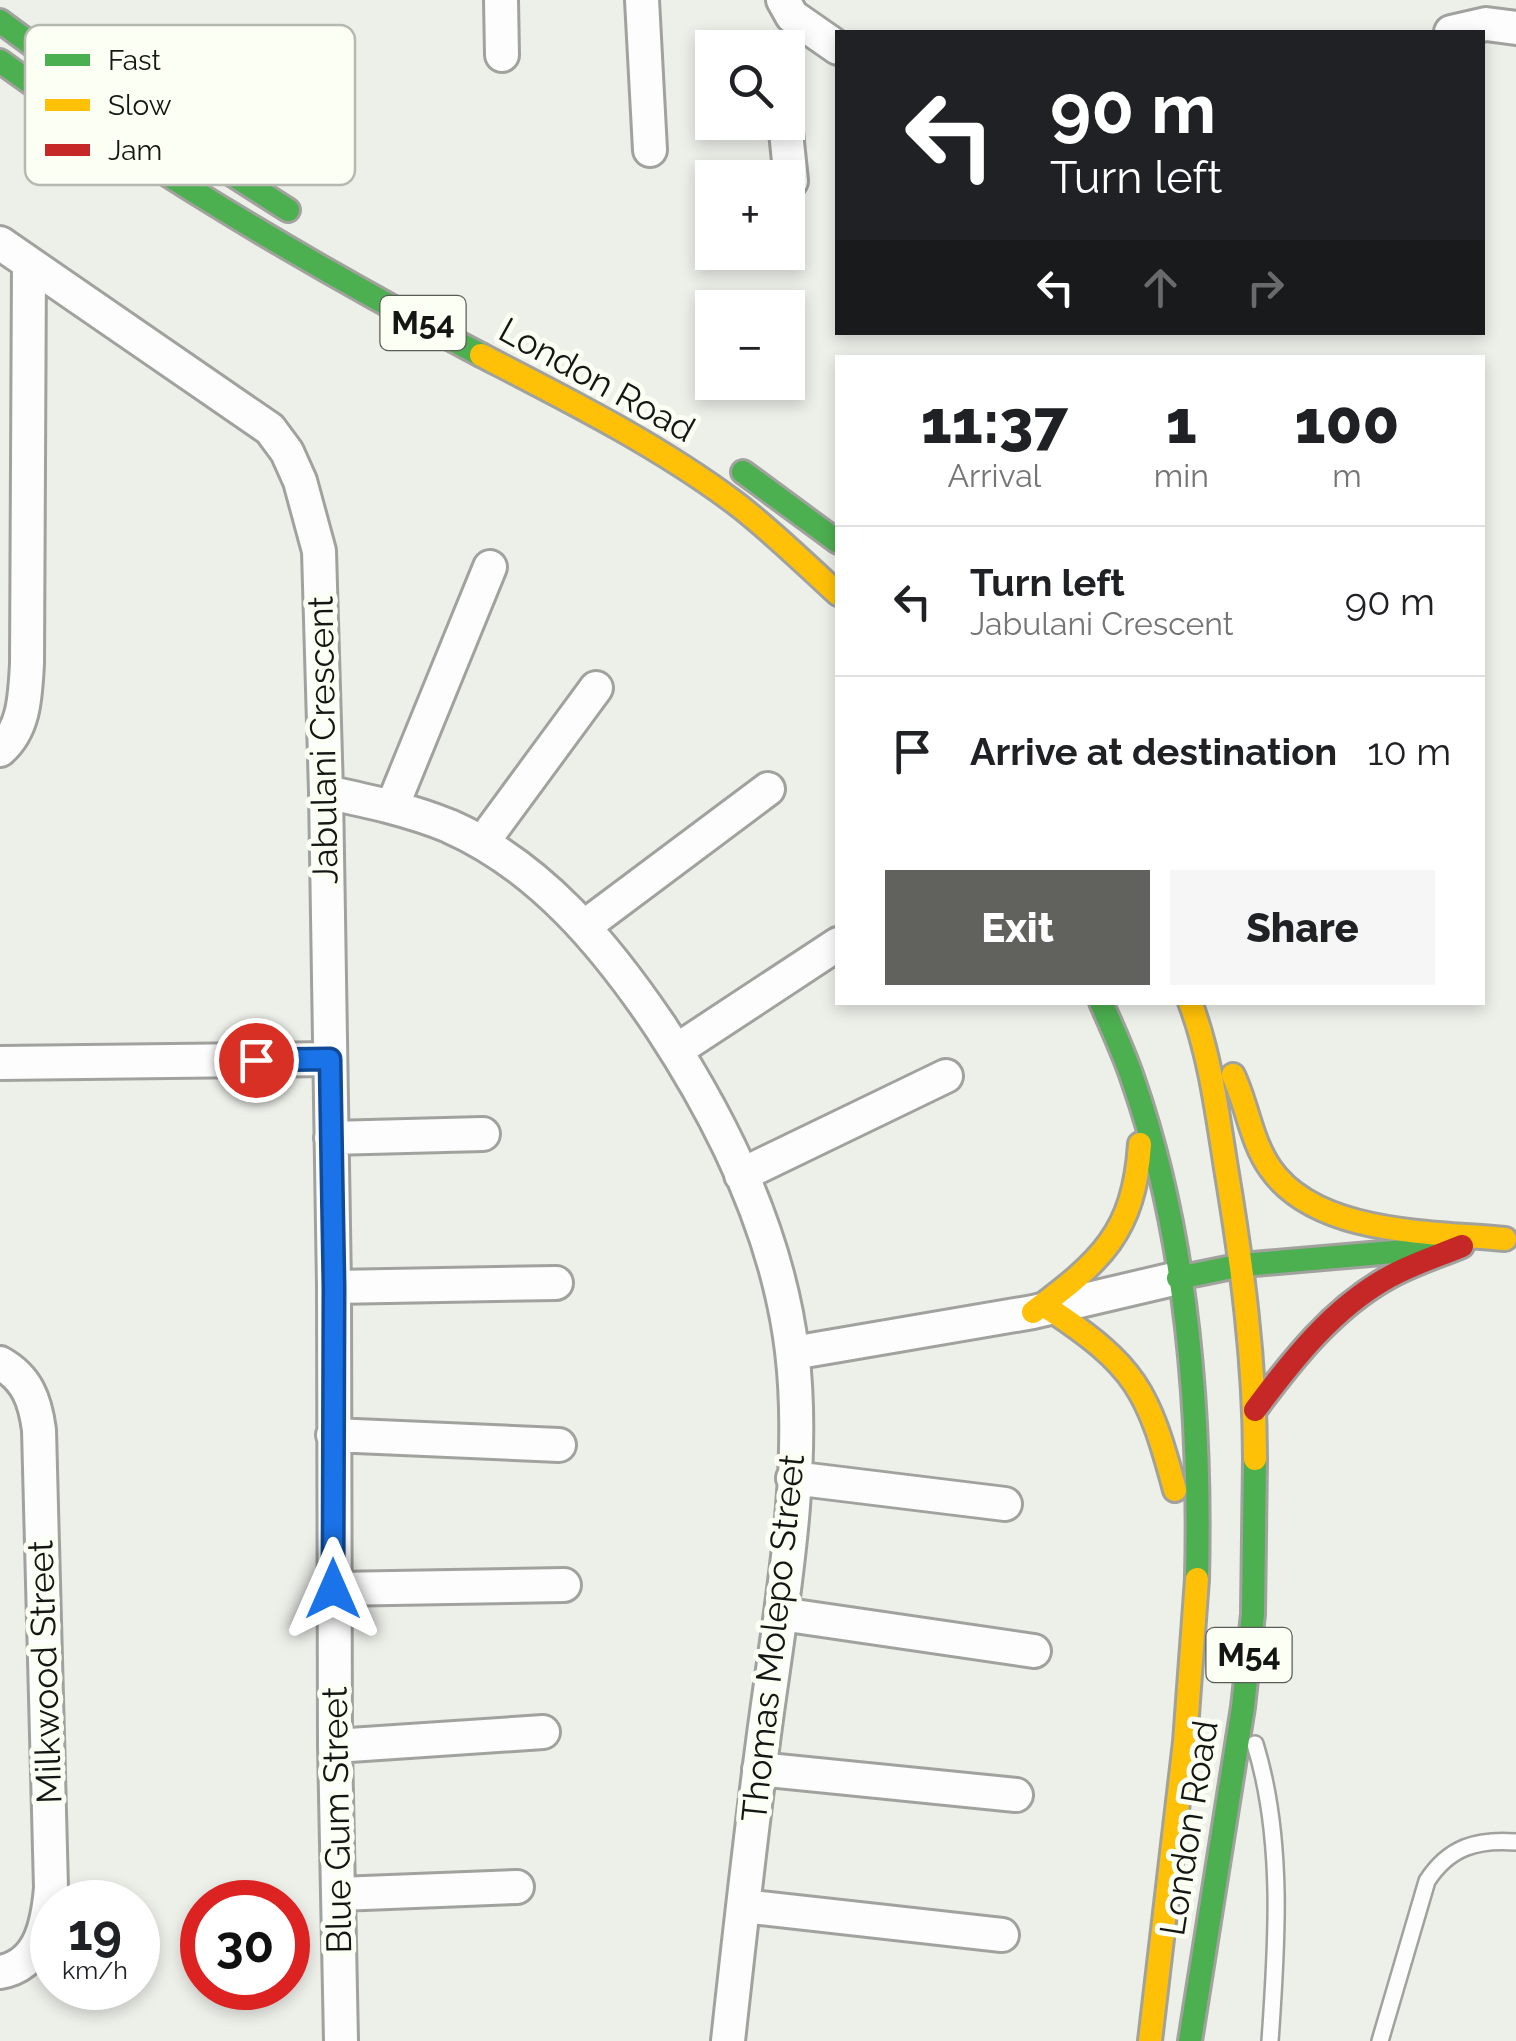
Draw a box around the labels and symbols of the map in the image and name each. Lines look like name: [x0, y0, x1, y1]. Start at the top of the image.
legend: [25, 25, 355, 185]
text: Fast: [108, 44, 161, 77]
text: Slow: [108, 89, 172, 122]
text: Jam: [108, 134, 162, 167]
road number: M54: [380, 296, 466, 350]
street label: London Road: [492, 309, 702, 450]
street label: Jabulani Crescent: [299, 595, 346, 884]
pin: [214, 1018, 299, 1103]
street label: Thomas Molepo Street: [733, 1452, 812, 1824]
position arrow: [281, 1537, 385, 1641]
street label: Milkwood Street: [19, 1539, 70, 1804]
road number: M54: [1206, 1628, 1292, 1682]
street label: Blue Gum Street: [314, 1686, 359, 1954]
street label: London Road: [1151, 1717, 1226, 1938]
speed limit sign: 30: [180, 1880, 310, 2010]

